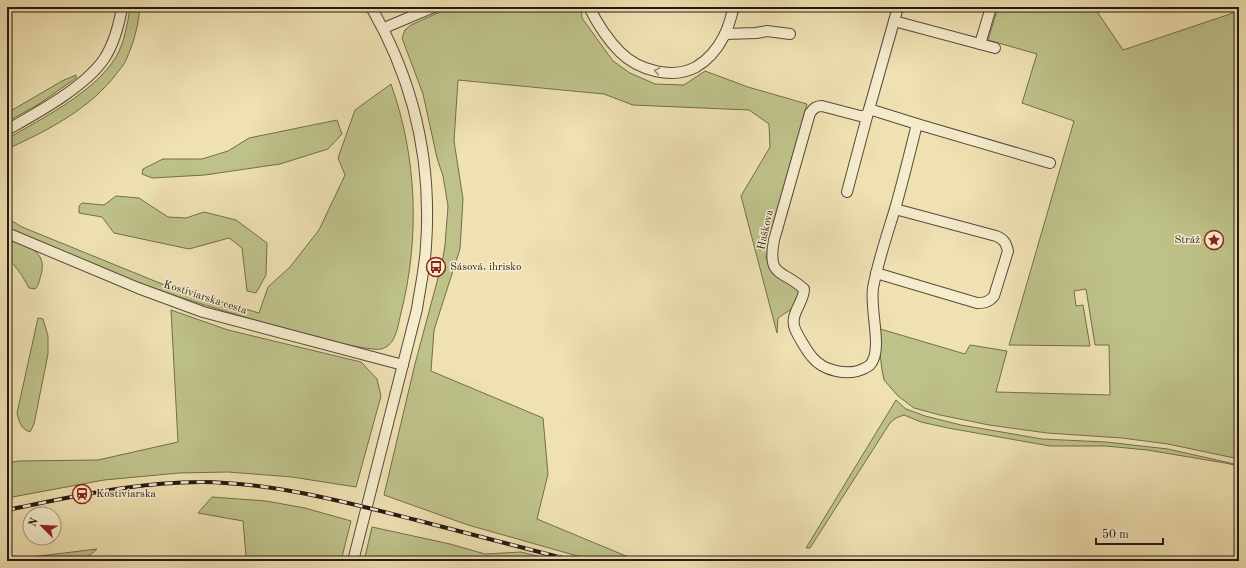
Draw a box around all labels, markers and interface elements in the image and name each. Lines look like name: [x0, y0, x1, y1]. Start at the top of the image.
one-way arrow: [654, 67, 661, 75]
street label: Haškova: [756, 208, 776, 251]
place icon: Stráž: [1203, 229, 1225, 251]
place label: Stráž: [1175, 235, 1200, 246]
bus stop icon: Sásová, ihrisko: [425, 256, 447, 278]
place label: Sásová, ihrisko: [450, 262, 521, 273]
street label: Kostiviarska cesta: [162, 279, 249, 317]
station icon: Kostiviarska: [71, 483, 93, 505]
place label: Kostiviarska: [96, 489, 157, 500]
north arrow: [22, 506, 62, 546]
text: N: [28, 516, 41, 529]
scale bar: [1096, 520, 1163, 546]
text: 50 m: [1102, 528, 1129, 541]

